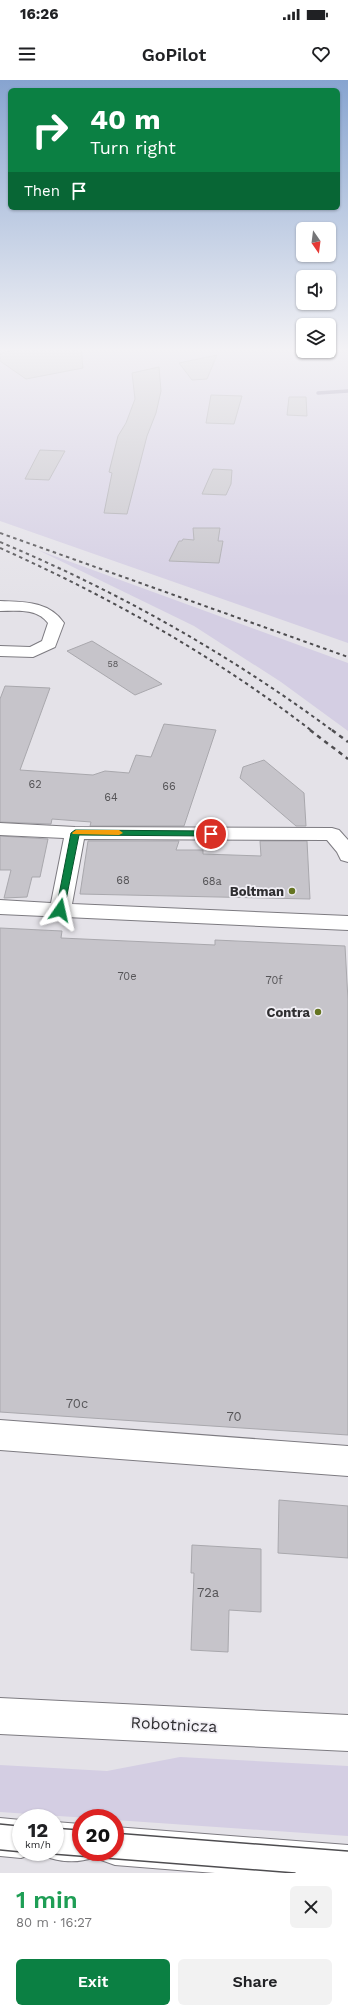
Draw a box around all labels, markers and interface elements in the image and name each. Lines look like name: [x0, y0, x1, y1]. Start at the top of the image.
text: 16:26: [20, 5, 58, 23]
icon: menu: [16, 43, 38, 65]
icon: heart: [310, 43, 332, 65]
text: GoPilot: [142, 44, 206, 65]
text: 40 m: [90, 103, 160, 136]
icon: right: [24, 104, 76, 156]
text: Turn right: [90, 137, 176, 158]
icon: arrive: [68, 180, 90, 202]
text: Then: [24, 182, 60, 200]
north arrow: [296, 222, 336, 262]
map controls: [296, 222, 336, 358]
button: sound: [296, 270, 336, 310]
button: layers: [296, 318, 336, 358]
house number: 58: [108, 659, 118, 669]
house number: 62: [28, 778, 42, 791]
house number: 66: [162, 780, 176, 793]
house number: 64: [104, 791, 118, 804]
pin: [194, 817, 228, 851]
icon: arrive: [200, 823, 222, 845]
house number: 68: [116, 874, 130, 887]
house number: 68a: [202, 875, 222, 888]
place label: Boltman: [230, 884, 284, 899]
marker: Boltman: [287, 886, 297, 896]
position arrow: [39, 889, 81, 931]
house number: 70e: [117, 970, 137, 983]
house number: 70f: [265, 974, 283, 987]
place label: Contra: [267, 1005, 310, 1020]
marker: Contra: [313, 1007, 323, 1017]
house number: 70c: [66, 1396, 88, 1411]
house number: 70: [226, 1409, 242, 1424]
house number: 72a: [197, 1585, 220, 1600]
street label: Robotnicza: [130, 1713, 218, 1736]
speed limit sign: 20: [72, 1809, 124, 1861]
text: 12: [28, 1818, 48, 1842]
text: km/h: [25, 1839, 51, 1850]
text: 1 min: [16, 1886, 78, 1914]
button: close: [290, 1886, 332, 1928]
text: 80 m · 16:27: [16, 1915, 92, 1930]
button: Exit: [16, 1959, 170, 2005]
button: Share: [178, 1959, 332, 2005]

